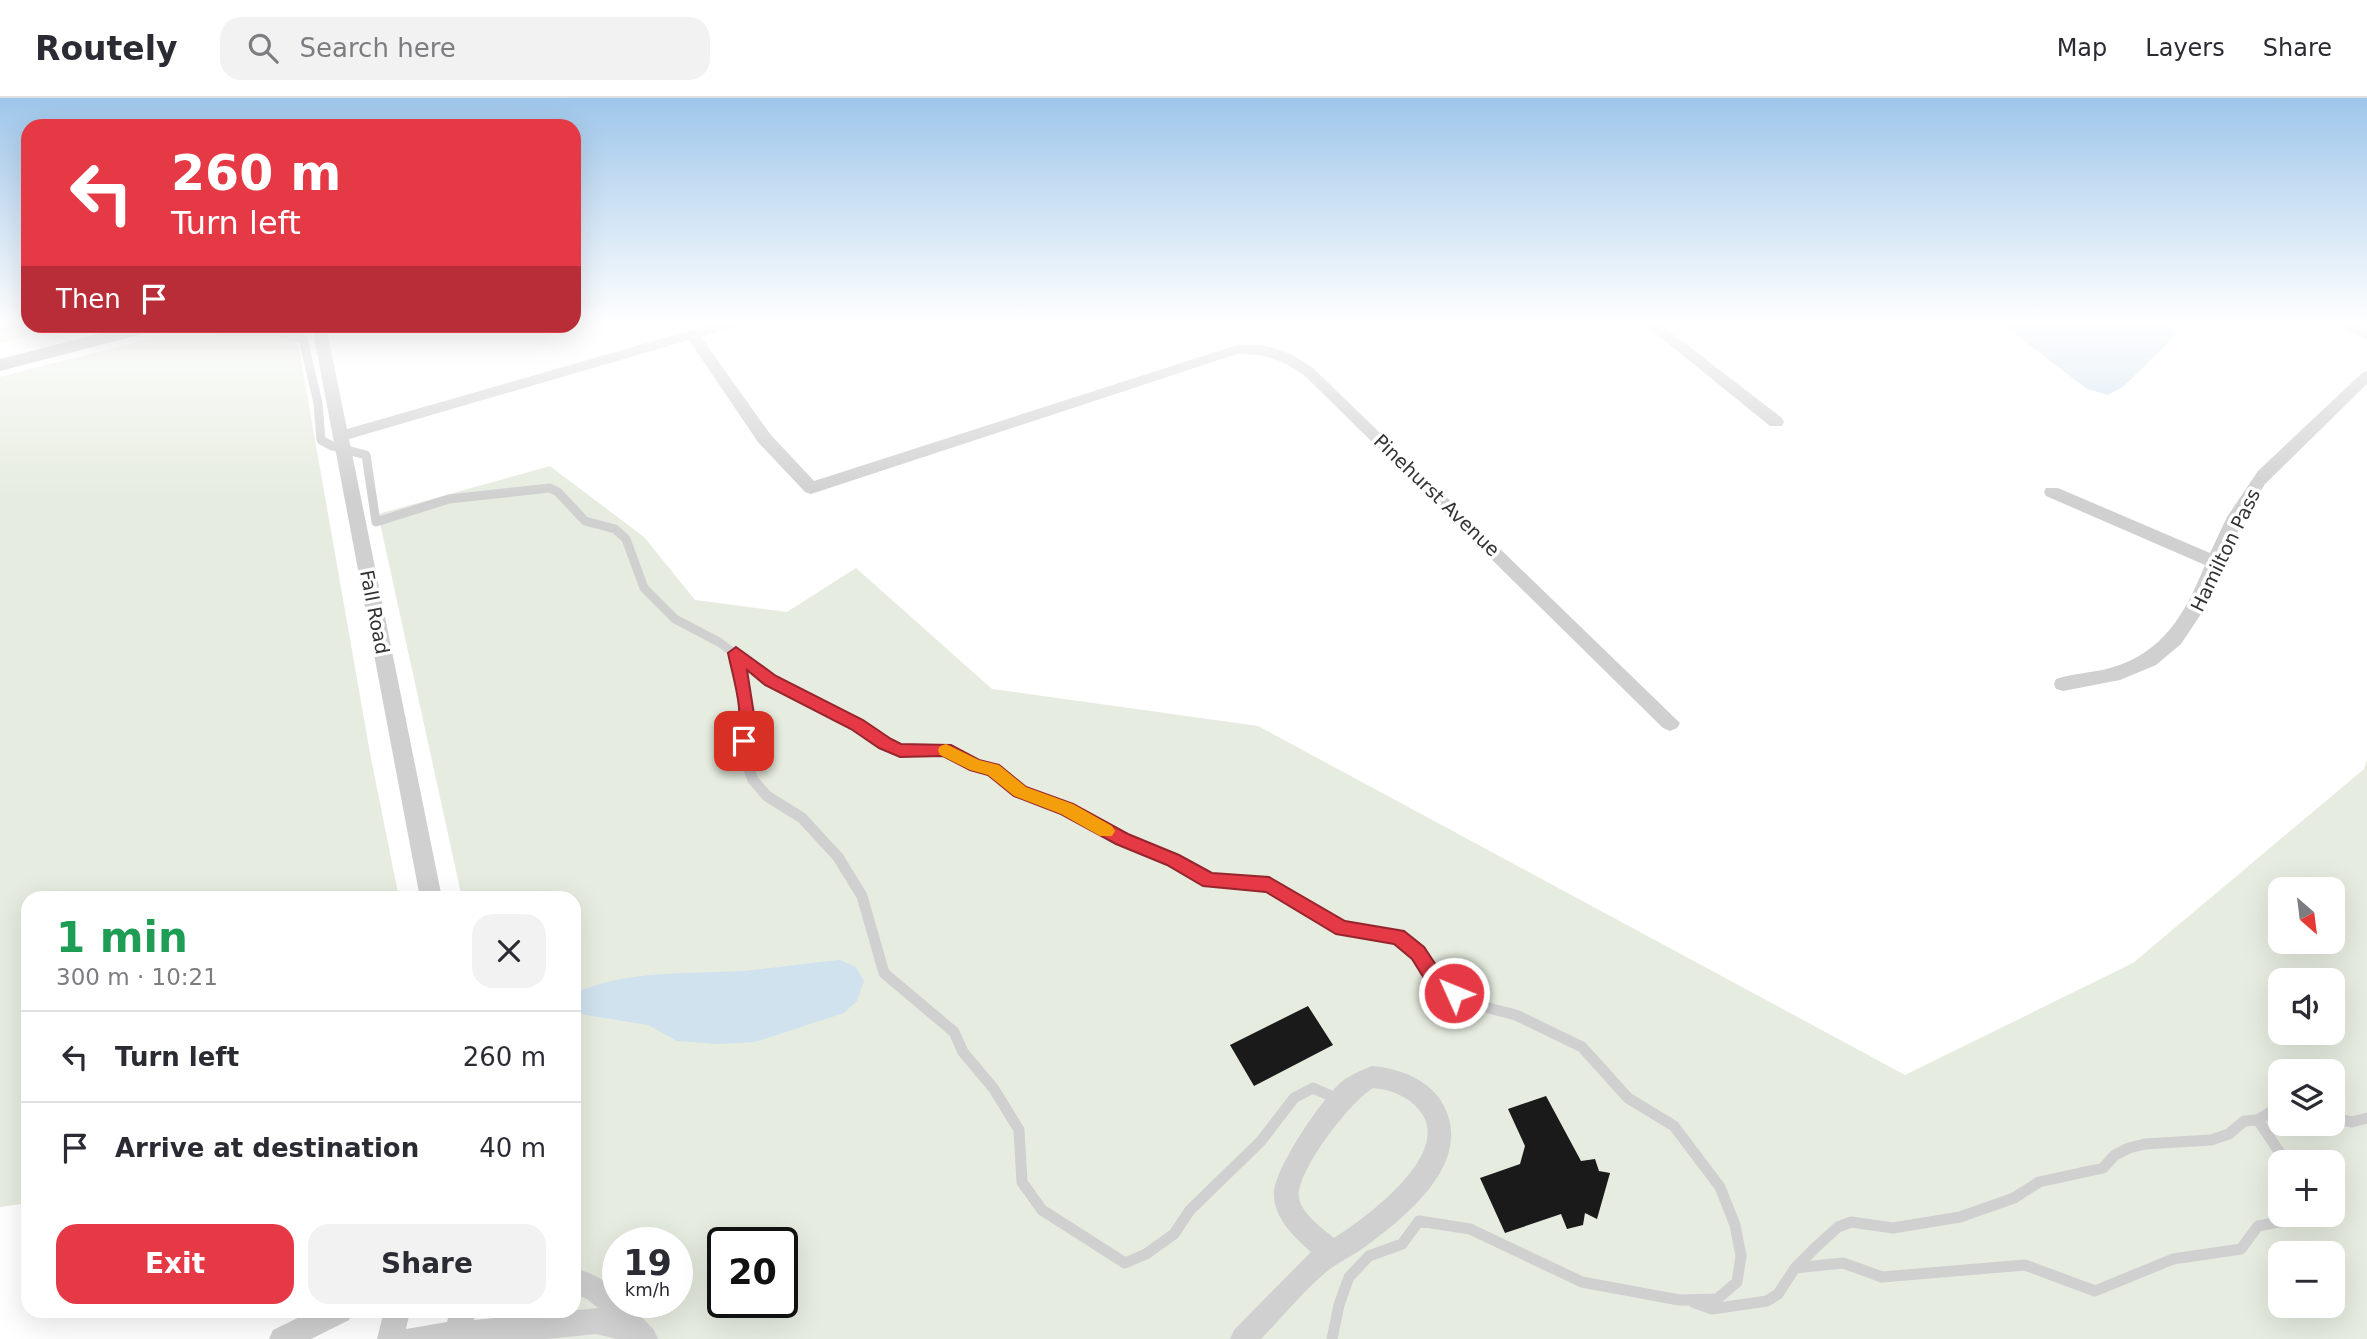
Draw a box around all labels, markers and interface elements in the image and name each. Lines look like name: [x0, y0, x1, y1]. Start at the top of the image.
search box: [220, 17, 710, 80]
text: Routely: [35, 29, 178, 68]
icon: search: [244, 29, 282, 67]
text: Search here: [300, 33, 456, 63]
text: Map: [2057, 34, 2107, 62]
text: Layers: [2145, 34, 2225, 62]
text: Share: [2263, 34, 2332, 62]
text: 260 m: [171, 145, 341, 202]
icon: left: [56, 147, 147, 238]
text: Turn left: [171, 204, 301, 242]
icon: arrive: [135, 280, 173, 318]
text: Then: [56, 284, 121, 314]
street label: Pinehurst Avenue: [1370, 429, 1504, 561]
street label: Hamilton Pass: [2186, 485, 2264, 615]
street label: Fall Road: [356, 568, 394, 656]
pin: [714, 711, 774, 771]
icon: arrive: [725, 722, 763, 760]
north arrow: [2268, 877, 2345, 954]
map controls: [2268, 877, 2345, 1318]
text: 1 min: [56, 913, 188, 962]
button: close: [472, 914, 546, 988]
position arrow: [1417, 956, 1491, 1030]
text: 300 m · 10:21: [56, 964, 218, 990]
button: sound: [2268, 968, 2345, 1045]
icon: left: [56, 1038, 94, 1076]
text: Turn left: [115, 1042, 239, 1072]
text: 260 m: [463, 1042, 546, 1072]
button: layers: [2268, 1059, 2345, 1136]
icon: arrive: [56, 1129, 94, 1167]
text: Arrive at destination: [115, 1133, 419, 1163]
text: 40 m: [479, 1133, 546, 1163]
button: +: [2268, 1150, 2345, 1227]
button: Exit: [56, 1224, 294, 1304]
button: Share: [308, 1224, 546, 1304]
speed limit sign: 20: [707, 1227, 798, 1318]
button: −: [2268, 1241, 2345, 1318]
text: 19: [623, 1243, 672, 1283]
text: km/h: [625, 1279, 670, 1300]

